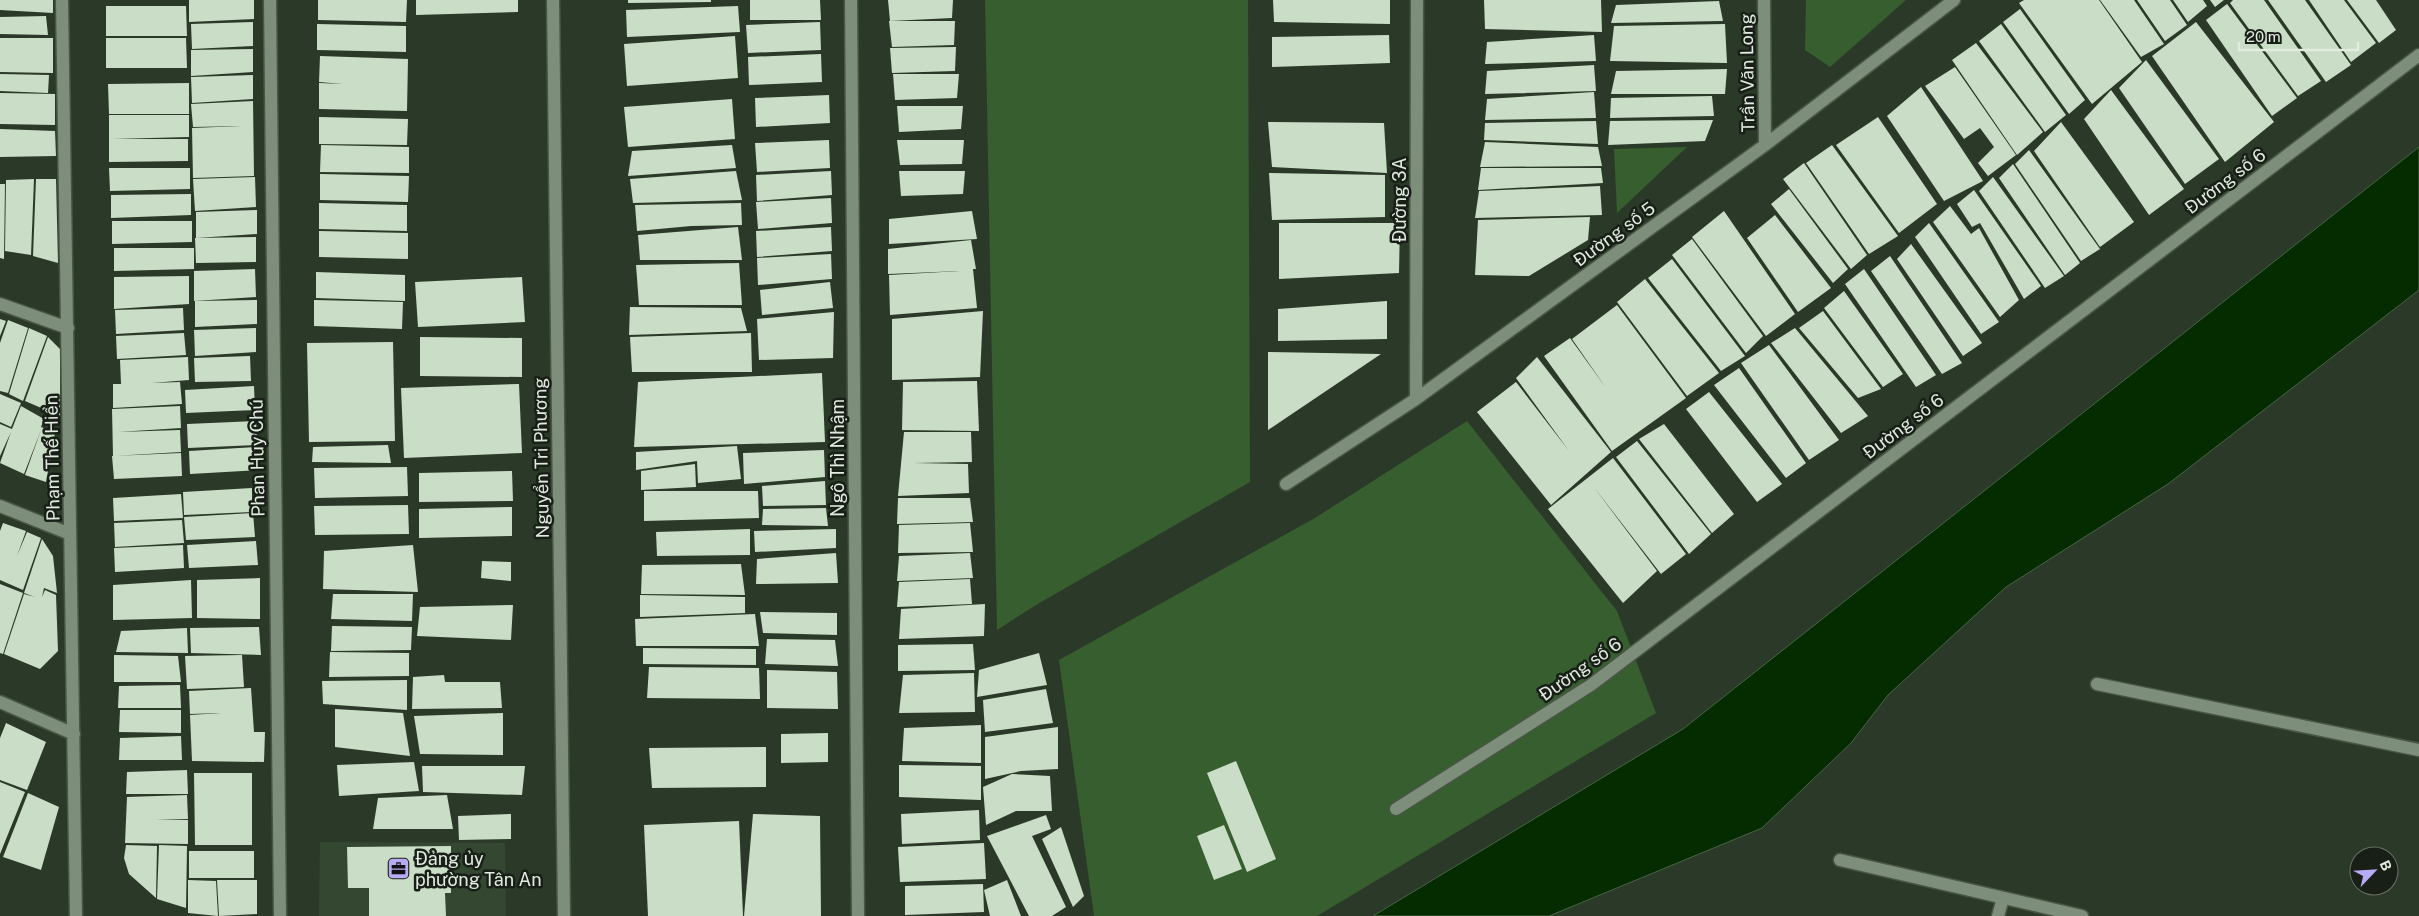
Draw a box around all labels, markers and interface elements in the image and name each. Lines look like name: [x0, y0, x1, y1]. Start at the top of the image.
street label: Trần Văn Long: [1735, 13, 1759, 133]
scale bar: [2239, 20, 2358, 52]
text: 20 m: [2246, 28, 2281, 45]
street label: Đường số 6: [2180, 144, 2270, 218]
street label: Đường 3A: [1389, 157, 1410, 243]
street label: Đường số 5: [1569, 197, 1659, 271]
street label: Nguyển Tri Phương: [529, 377, 553, 539]
street label: Đường số 6: [1858, 389, 1948, 463]
street label: Phạm Thế Hiển: [40, 395, 64, 521]
street label: Phan Huy Chú: [245, 399, 269, 517]
street label: Ngô Thì Nhậm: [827, 399, 848, 517]
street label: Đường số 6: [1535, 633, 1625, 705]
north arrow: [2349, 846, 2399, 896]
place label: Đảng ủy phường Tân An: [415, 848, 542, 890]
office icon: Đảng ủy phường Tân An: [387, 856, 411, 880]
text: B: [2377, 858, 2395, 873]

